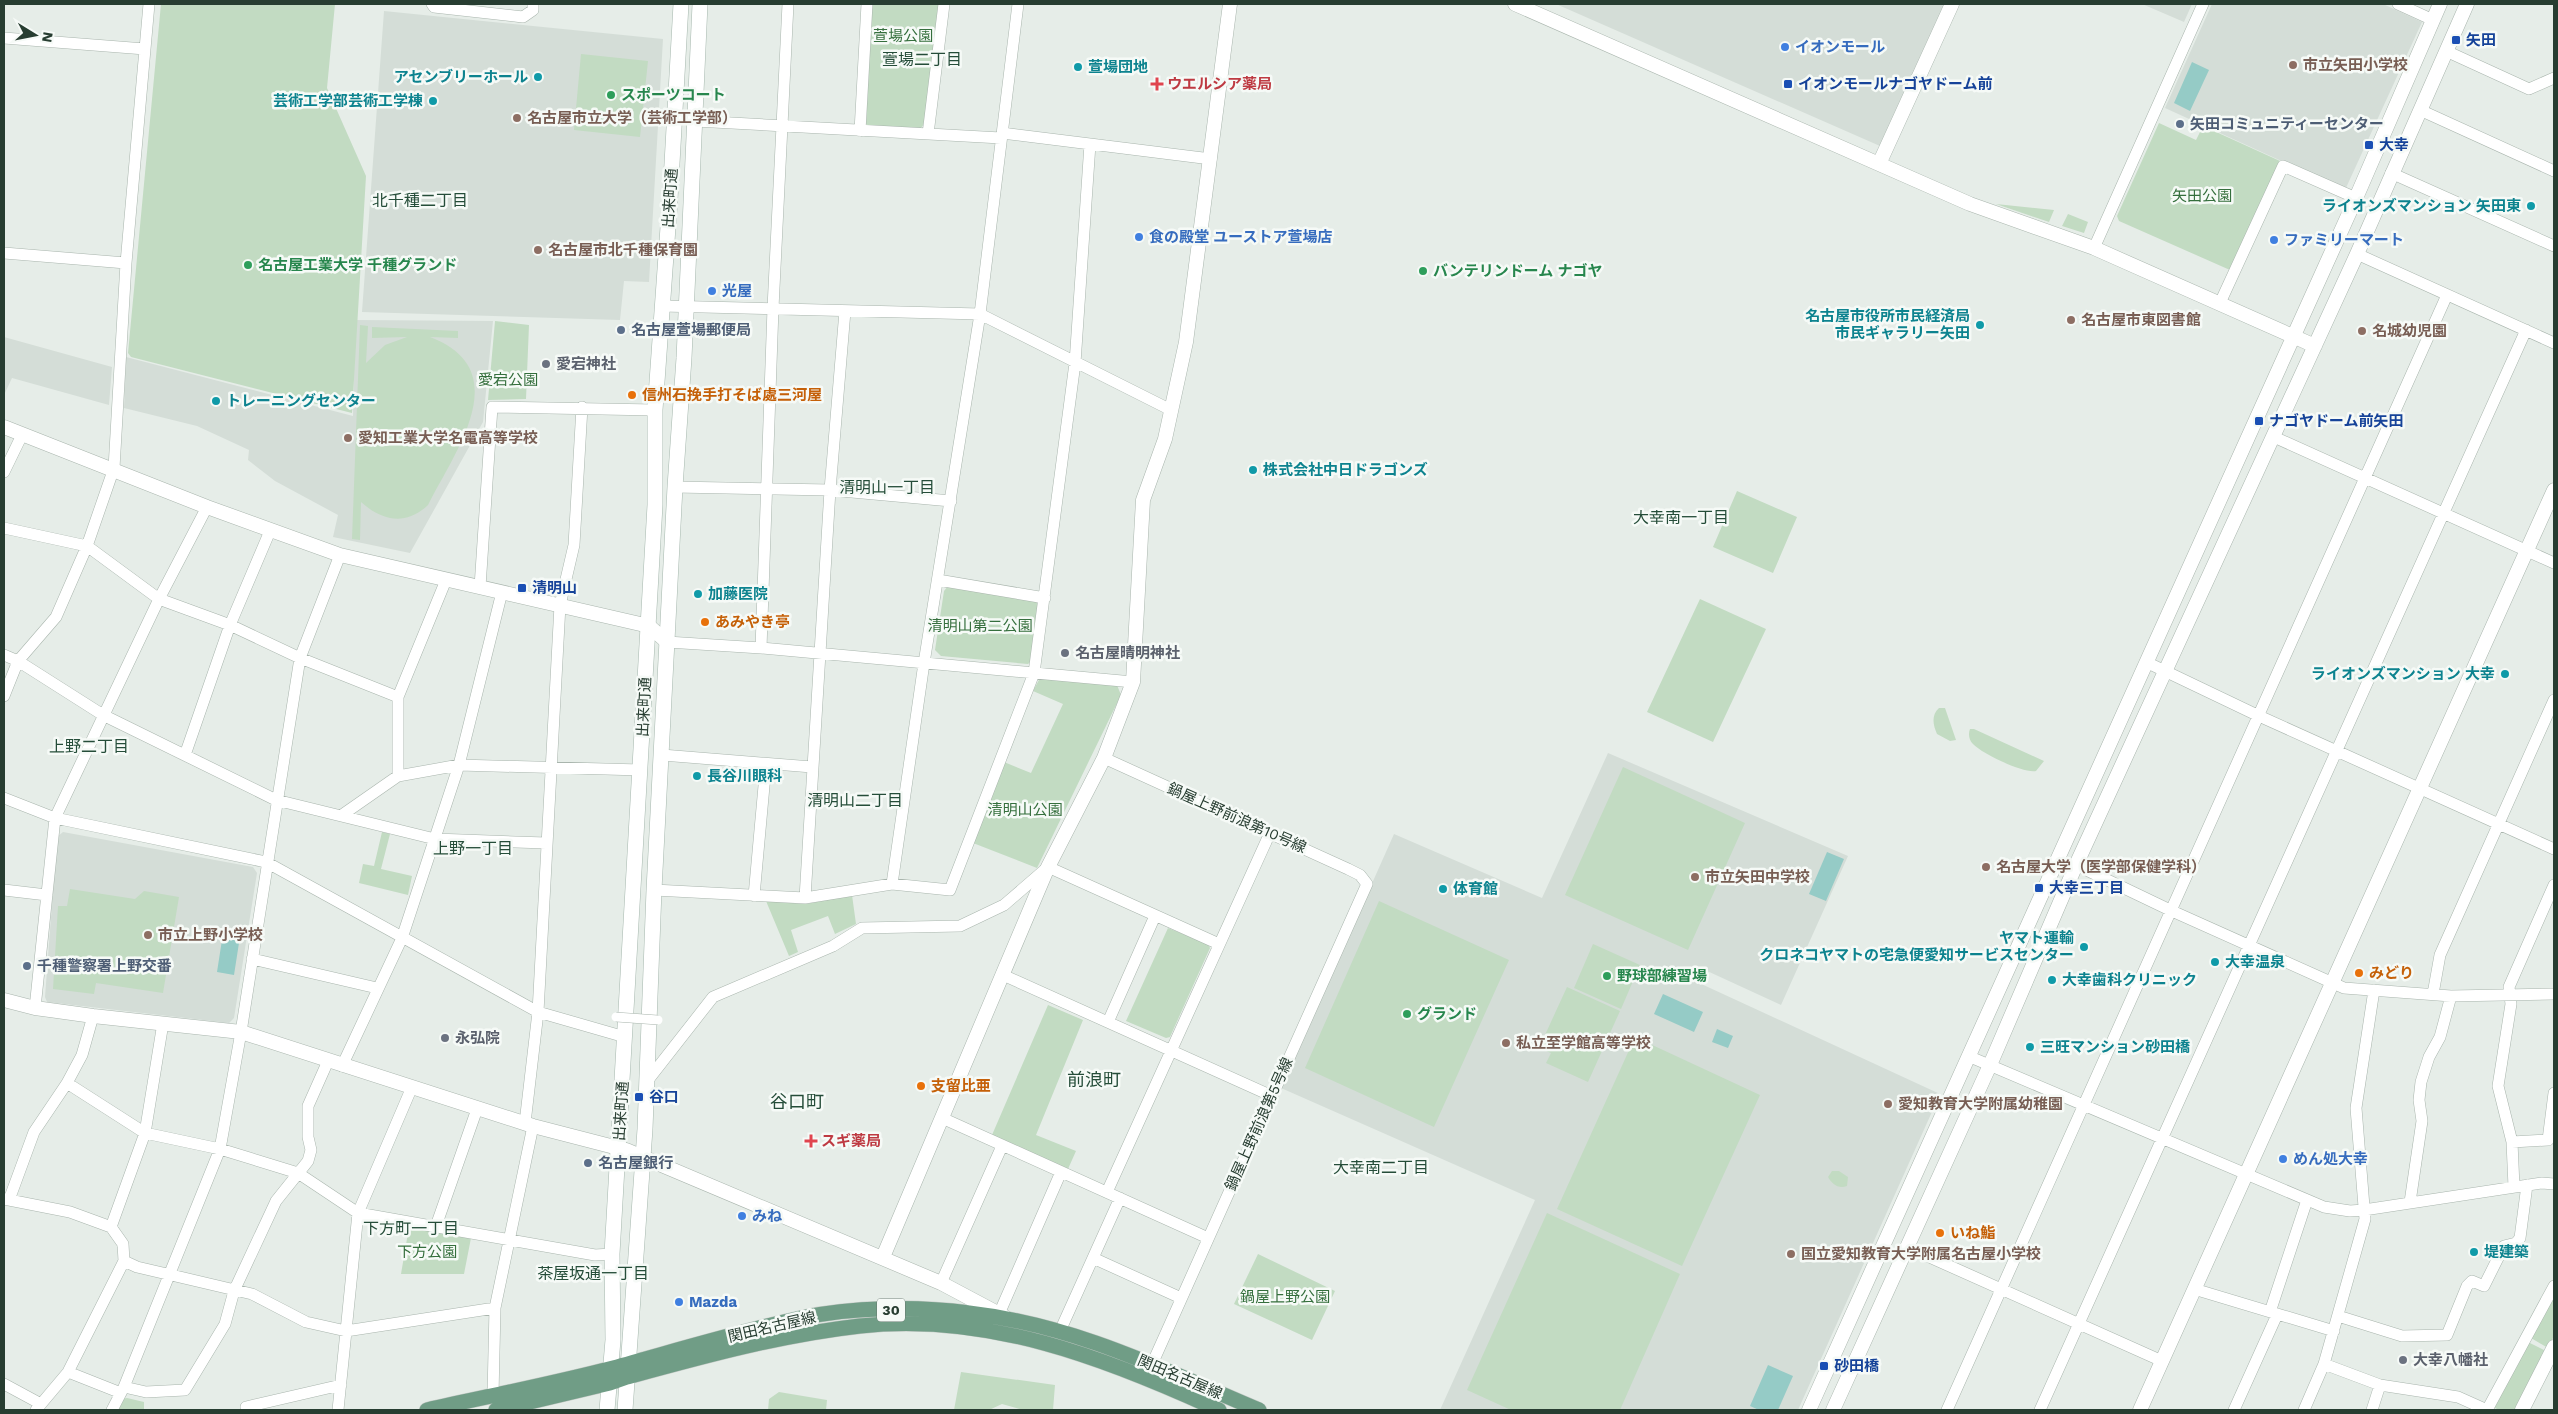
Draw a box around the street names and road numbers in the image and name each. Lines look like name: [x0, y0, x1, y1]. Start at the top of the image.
street label: 出来町通: [659, 167, 681, 229]
street label: 出来町通: [633, 677, 655, 737]
street label: 鍋屋上野前浪第10号線: [1165, 779, 1309, 857]
street label: 鍋屋上野前浪第5号線: [1222, 1055, 1296, 1193]
street label: 出来町通: [610, 1080, 632, 1142]
road number: 30: [877, 1298, 905, 1322]
street label: 関田名古屋線: [726, 1308, 818, 1346]
street label: 関田名古屋線: [1135, 1351, 1225, 1403]

